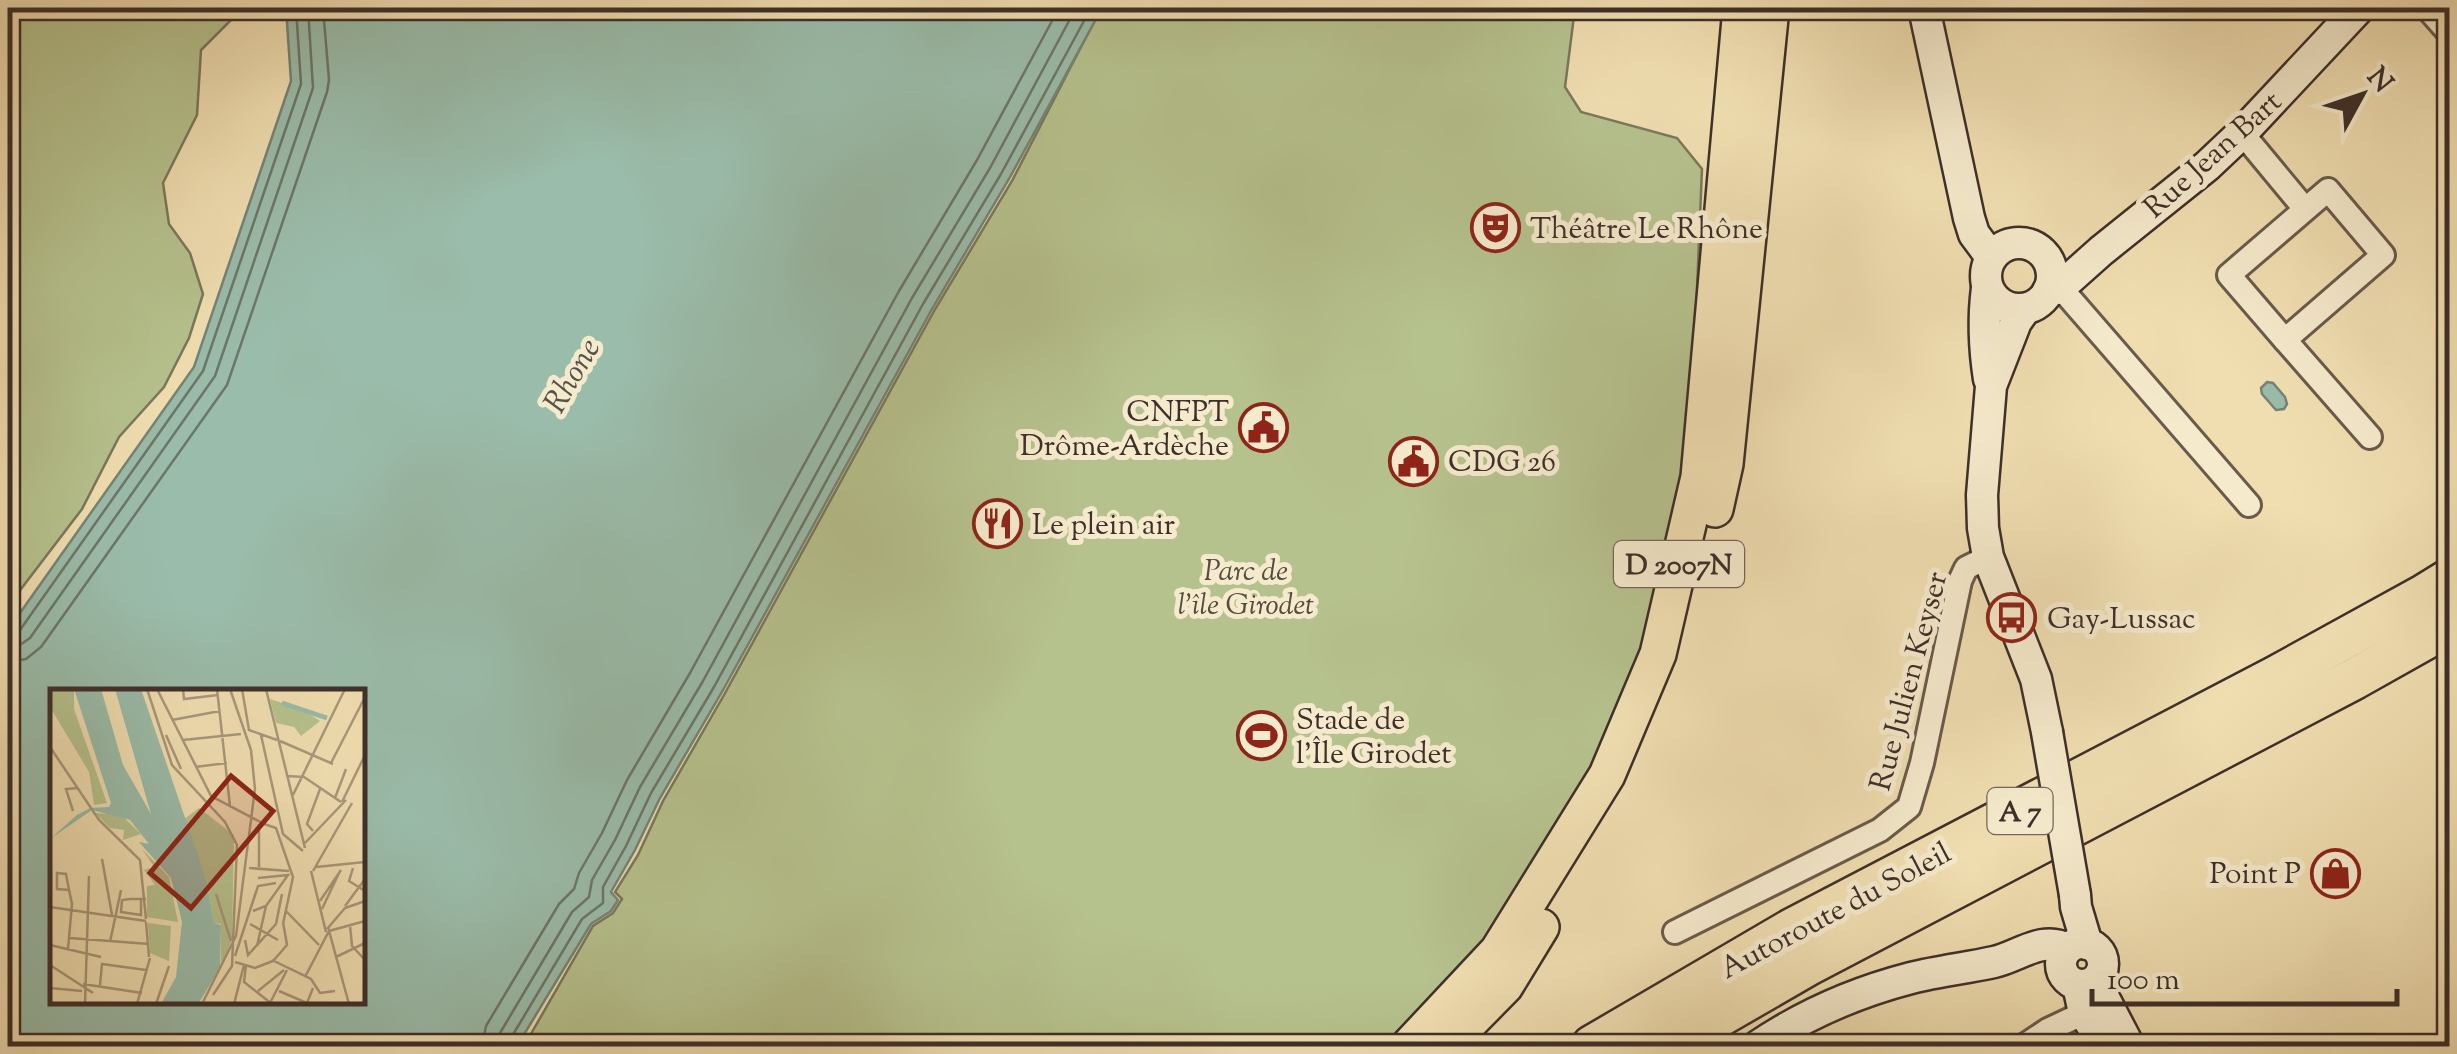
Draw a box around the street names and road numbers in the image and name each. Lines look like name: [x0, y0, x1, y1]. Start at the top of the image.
street label: Rue Jean Bart: [2135, 82, 2292, 230]
road number: D 2007N: [1614, 541, 1744, 587]
street label: Rue Julien Keyser: [1861, 567, 1960, 796]
road number: A 7: [1988, 788, 2052, 834]
street label: Autoroute du Soleil: [1713, 833, 1959, 991]

